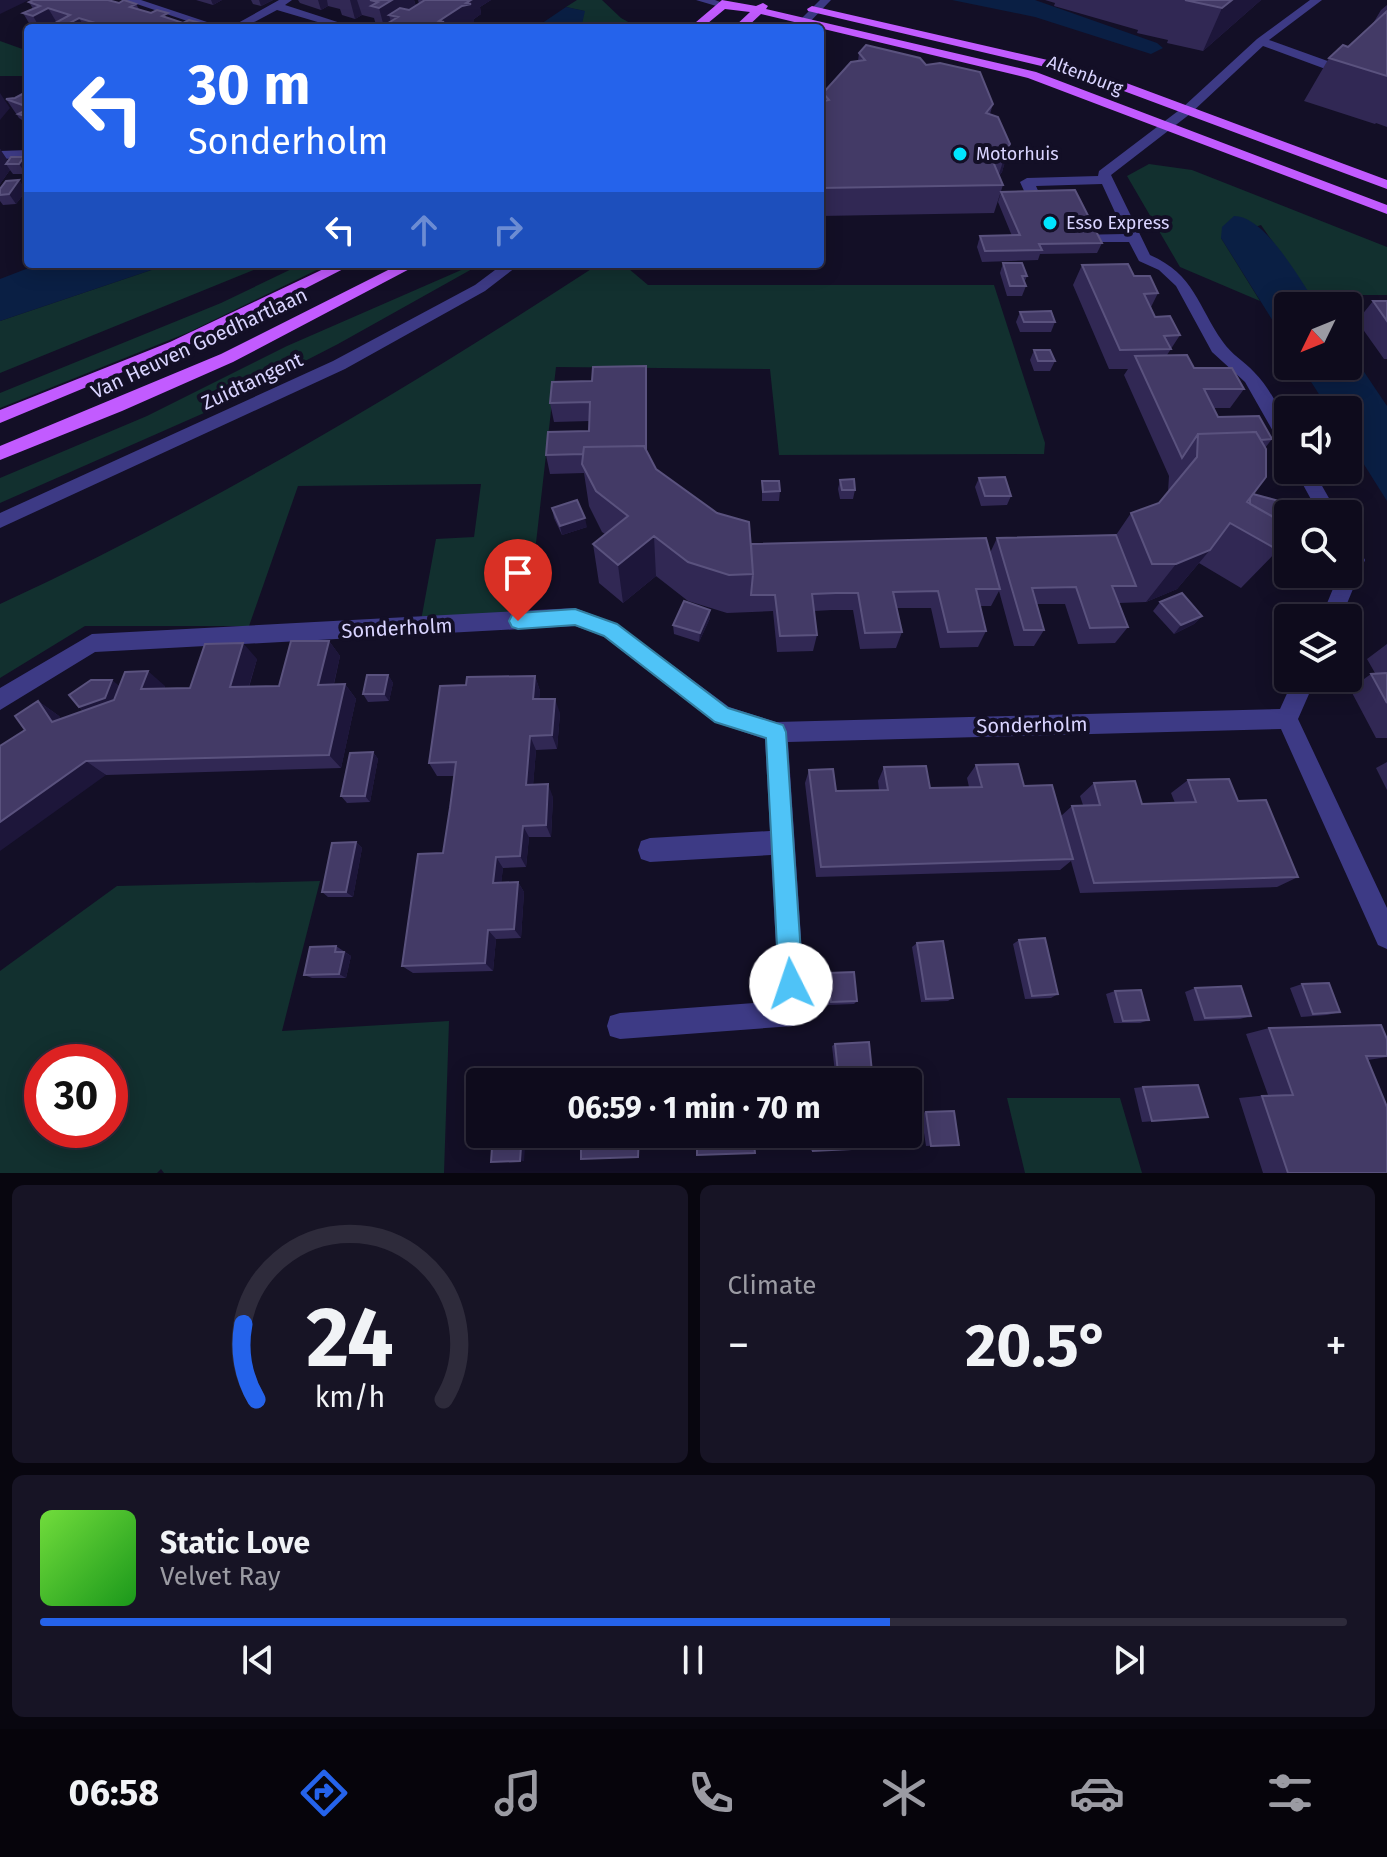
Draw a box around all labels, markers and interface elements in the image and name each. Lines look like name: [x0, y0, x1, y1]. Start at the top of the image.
street label: Altenburg: [1044, 51, 1127, 100]
text: 30 m: [188, 52, 310, 119]
icon: left: [56, 56, 160, 160]
text: Sonderholm: [188, 120, 388, 164]
place label: Motorhuis: [976, 143, 1059, 165]
marker: Motorhuis: [951, 145, 969, 163]
icon: left: [318, 208, 362, 252]
icon: ahead: [402, 208, 446, 252]
icon: right: [486, 208, 530, 252]
place label: Esso Express: [1066, 212, 1169, 234]
marker: Esso Express: [1041, 214, 1059, 232]
street label: Van Heuven Goedhartlaan: [87, 282, 311, 404]
north arrow: [1274, 292, 1362, 380]
map controls: [1274, 292, 1362, 692]
street label: Zuidtangent: [198, 347, 307, 415]
button: sound: [1274, 396, 1362, 484]
button: search: [1274, 500, 1362, 588]
pin: [484, 539, 552, 621]
icon: arrive: [496, 551, 540, 595]
button: layers: [1274, 604, 1362, 692]
street label: Sonderholm: [341, 613, 453, 643]
street label: Sonderholm: [976, 712, 1088, 738]
position arrow: [749, 942, 833, 1026]
speed limit sign: 30: [24, 1044, 128, 1148]
text: 06:59 · 1 min · 70 m: [567, 1090, 821, 1126]
text: Climate: [728, 1270, 816, 1301]
text: 24: [306, 1288, 394, 1388]
text: 20.5°: [965, 1310, 1109, 1382]
text: −: [728, 1319, 750, 1372]
text: +: [1325, 1319, 1347, 1372]
text: km/h: [314, 1380, 385, 1415]
text: Static Love: [160, 1525, 310, 1561]
text: Velvet Ray: [160, 1561, 280, 1592]
icon: previous: [236, 1638, 280, 1682]
icon: pause: [671, 1638, 715, 1682]
icon: next: [1107, 1638, 1151, 1682]
icon: directions: [296, 1765, 352, 1821]
icon: music: [490, 1765, 546, 1821]
icon: phone: [683, 1765, 739, 1821]
icon: climate: [876, 1765, 932, 1821]
icon: car: [1069, 1765, 1125, 1821]
icon: filters: [1262, 1765, 1318, 1821]
text: 06:58: [69, 1771, 159, 1815]

